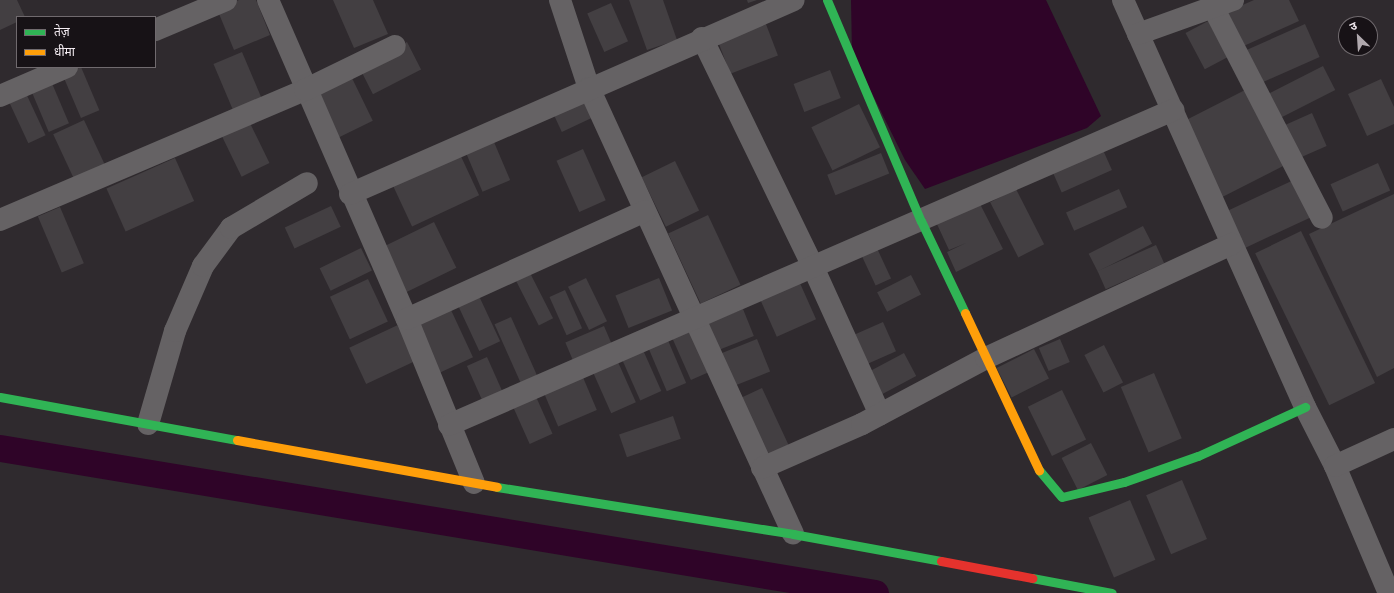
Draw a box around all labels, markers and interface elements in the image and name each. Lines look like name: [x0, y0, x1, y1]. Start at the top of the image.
legend: [16, 16, 156, 68]
north arrow: [1338, 16, 1378, 56]
text: उ: [1347, 18, 1359, 34]
text: तेज़: [54, 24, 70, 39]
text: धीमा: [54, 44, 75, 59]

